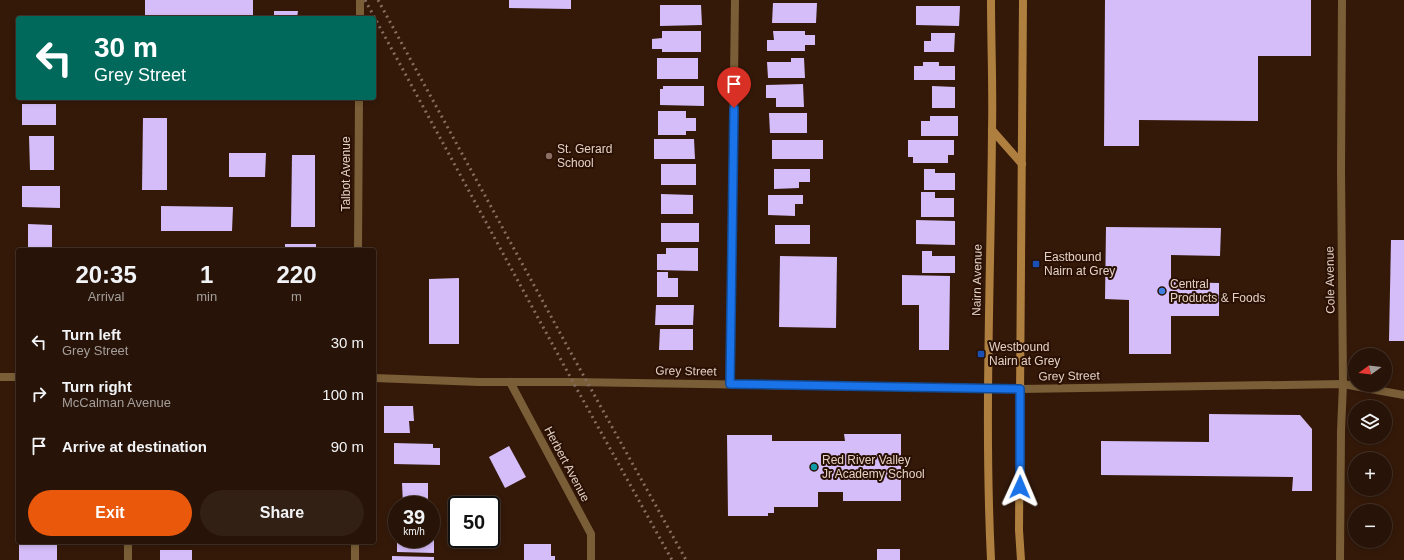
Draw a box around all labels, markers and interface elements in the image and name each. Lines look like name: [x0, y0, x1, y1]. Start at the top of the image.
icon: left: [28, 32, 80, 84]
text: 30 m: [94, 32, 158, 63]
text: Grey Street: [94, 65, 186, 85]
pin: [717, 67, 751, 108]
icon: arrive: [723, 73, 745, 95]
street label: Talbot Avenue: [339, 136, 353, 212]
place label: St. Gerard School: [557, 142, 612, 170]
marker: St. Gerard School: [544, 151, 554, 161]
street label: Nairn Avenue: [969, 244, 985, 316]
street label: Cole Avenue: [1322, 246, 1338, 314]
place label: Eastbound Nairn at Grey: [1044, 250, 1115, 278]
marker: Eastbound Nairn at Grey: [1031, 259, 1041, 269]
text: 20:35: [75, 261, 137, 288]
text: 1: [200, 261, 213, 288]
text: 220: [277, 261, 317, 288]
place label: Central Products & Foods: [1170, 277, 1265, 305]
marker: Central Products & Foods: [1157, 286, 1167, 296]
text: Arrival: [88, 289, 125, 304]
text: min: [196, 289, 217, 304]
text: m: [291, 289, 302, 304]
text: Turn left: [62, 326, 121, 343]
icon: left: [28, 331, 50, 353]
text: 30 m: [331, 334, 364, 351]
place label: Westbound Nairn at Grey: [989, 340, 1060, 368]
text: Grey Street: [62, 343, 128, 358]
north arrow: [1348, 348, 1392, 392]
map controls: [1348, 348, 1392, 548]
marker: Westbound Nairn at Grey: [976, 349, 986, 359]
street label: Grey Street: [655, 363, 717, 379]
street label: Grey Street: [1038, 368, 1100, 384]
text: Turn right: [62, 378, 132, 395]
icon: right: [28, 383, 50, 405]
text: 100 m: [322, 386, 364, 403]
text: McCalman Avenue: [62, 395, 171, 410]
button: layers: [1348, 400, 1392, 444]
street label: Herbert Avenue: [541, 424, 593, 504]
icon: arrive: [28, 435, 50, 457]
text: Arrive at destination: [62, 438, 207, 455]
text: 90 m: [331, 438, 364, 455]
button: +: [1348, 452, 1392, 496]
place label: Red River Valley Jr Academy School: [822, 453, 925, 481]
marker: Red River Valley Jr Academy School: [809, 462, 819, 472]
position arrow: [999, 466, 1041, 508]
button: Exit: [28, 490, 192, 536]
button: Share: [200, 490, 364, 536]
speed limit sign: 50: [448, 496, 500, 548]
button: −: [1348, 504, 1392, 548]
text: 39: [403, 506, 425, 528]
text: km/h: [403, 526, 425, 537]

